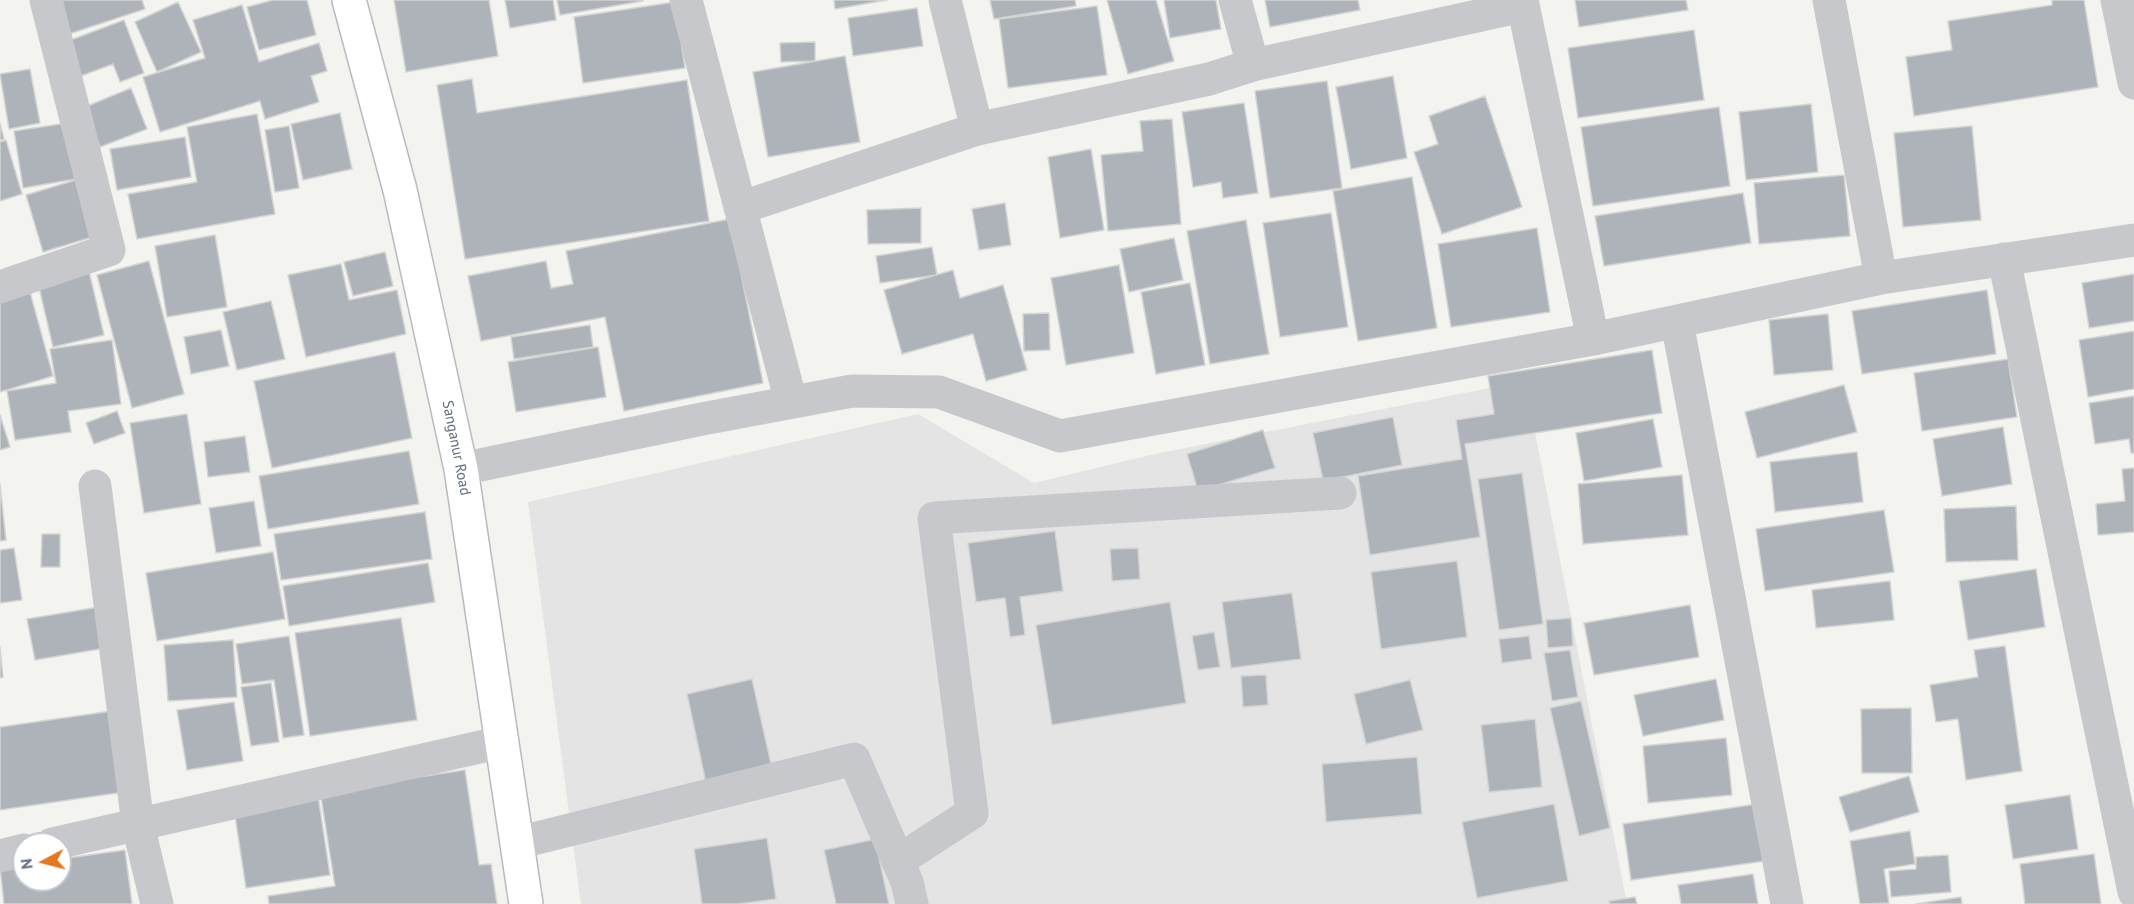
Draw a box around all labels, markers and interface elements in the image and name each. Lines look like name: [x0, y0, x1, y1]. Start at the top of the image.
street label: Sanganur Road: [438, 399, 474, 497]
north arrow: [12, 832, 72, 892]
text: N: [16, 858, 37, 870]

